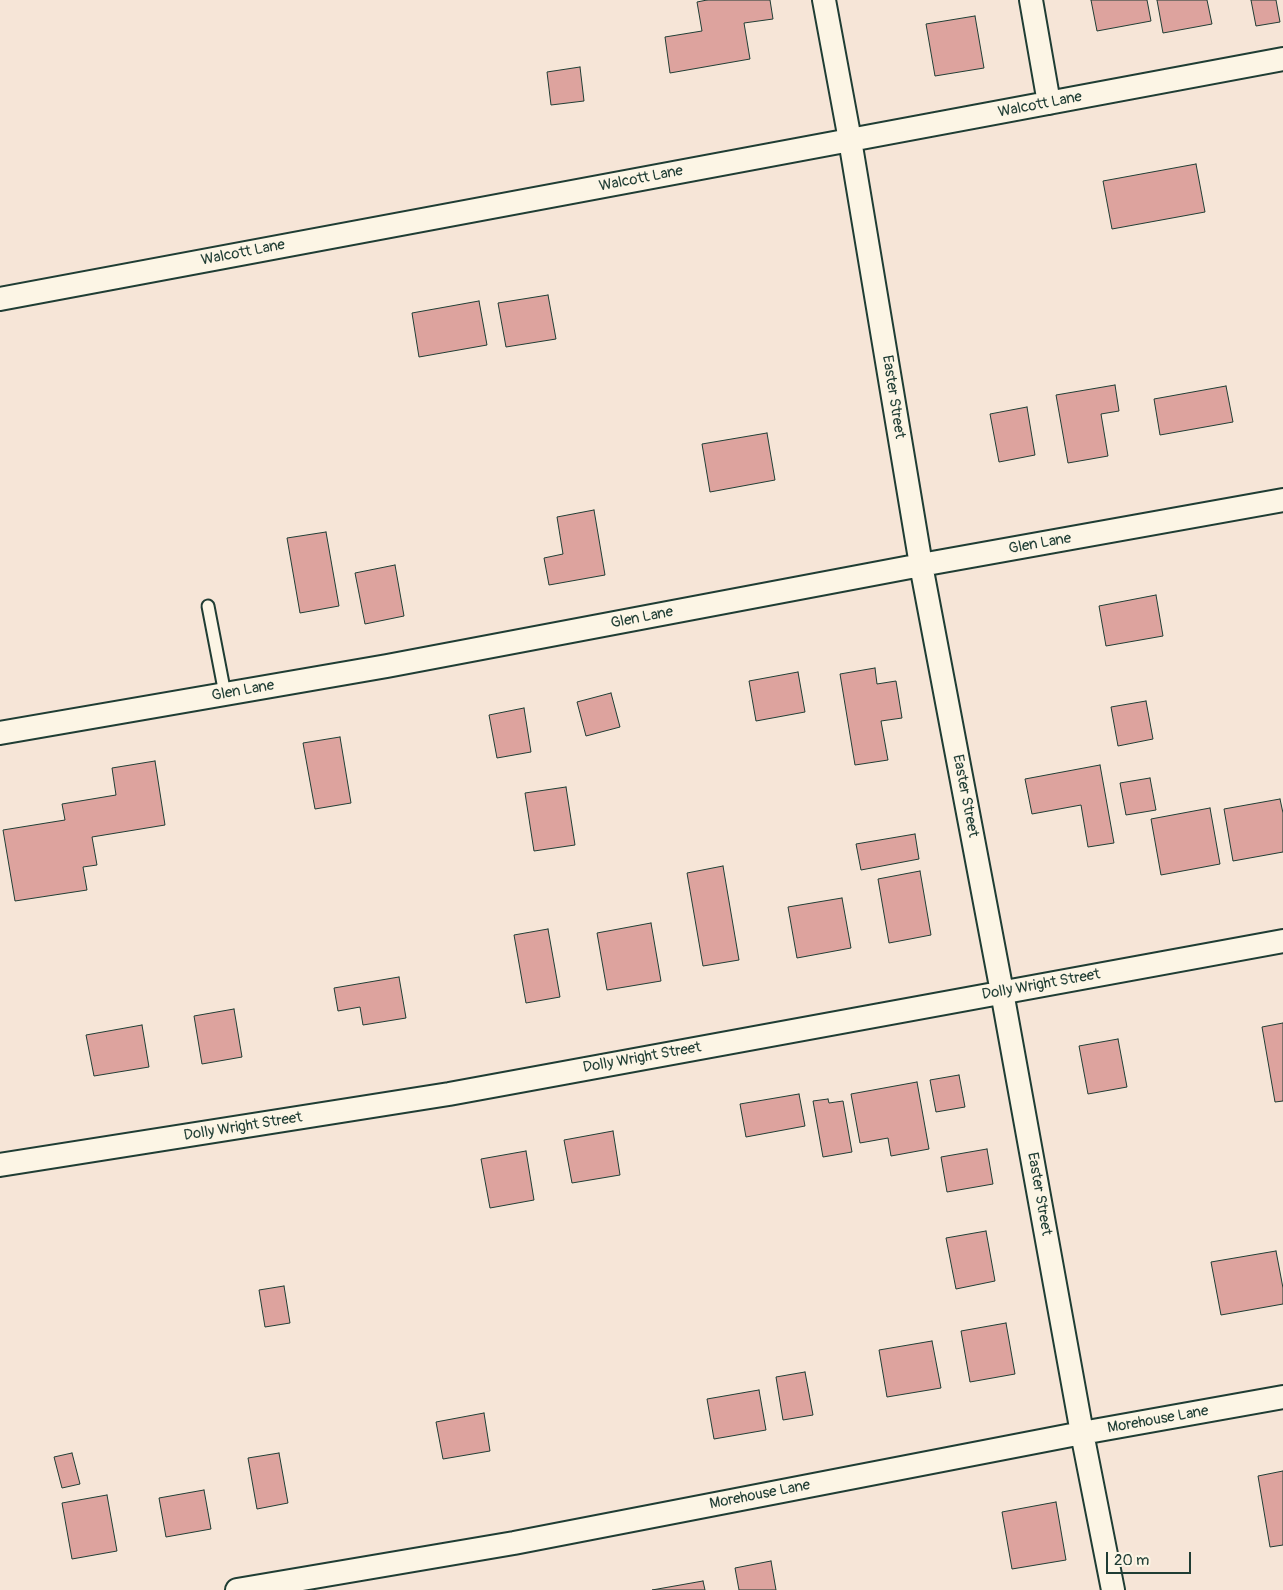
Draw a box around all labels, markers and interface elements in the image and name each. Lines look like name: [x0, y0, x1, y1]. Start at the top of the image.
street label: Walcott Lane: [996, 88, 1084, 122]
street label: Walcott Lane: [597, 162, 685, 196]
street label: Walcott Lane: [199, 236, 287, 270]
street label: Easter Street: [878, 354, 908, 440]
street label: Glen Lane: [1007, 530, 1073, 558]
street label: Glen Lane: [609, 603, 675, 633]
street label: Glen Lane: [210, 677, 276, 705]
street label: Easter Street: [948, 753, 982, 839]
street label: Dolly Wright Street: [980, 966, 1102, 1004]
street label: Dolly Wright Street: [581, 1039, 703, 1077]
street label: Dolly Wright Street: [182, 1109, 304, 1145]
street label: Easter Street: [1023, 1151, 1055, 1237]
street label: Morehouse Lane: [1106, 1402, 1210, 1438]
street label: Morehouse Lane: [708, 1476, 812, 1514]
scale bar: [1108, 1542, 1193, 1574]
text: 20 m: [1114, 1551, 1149, 1570]

